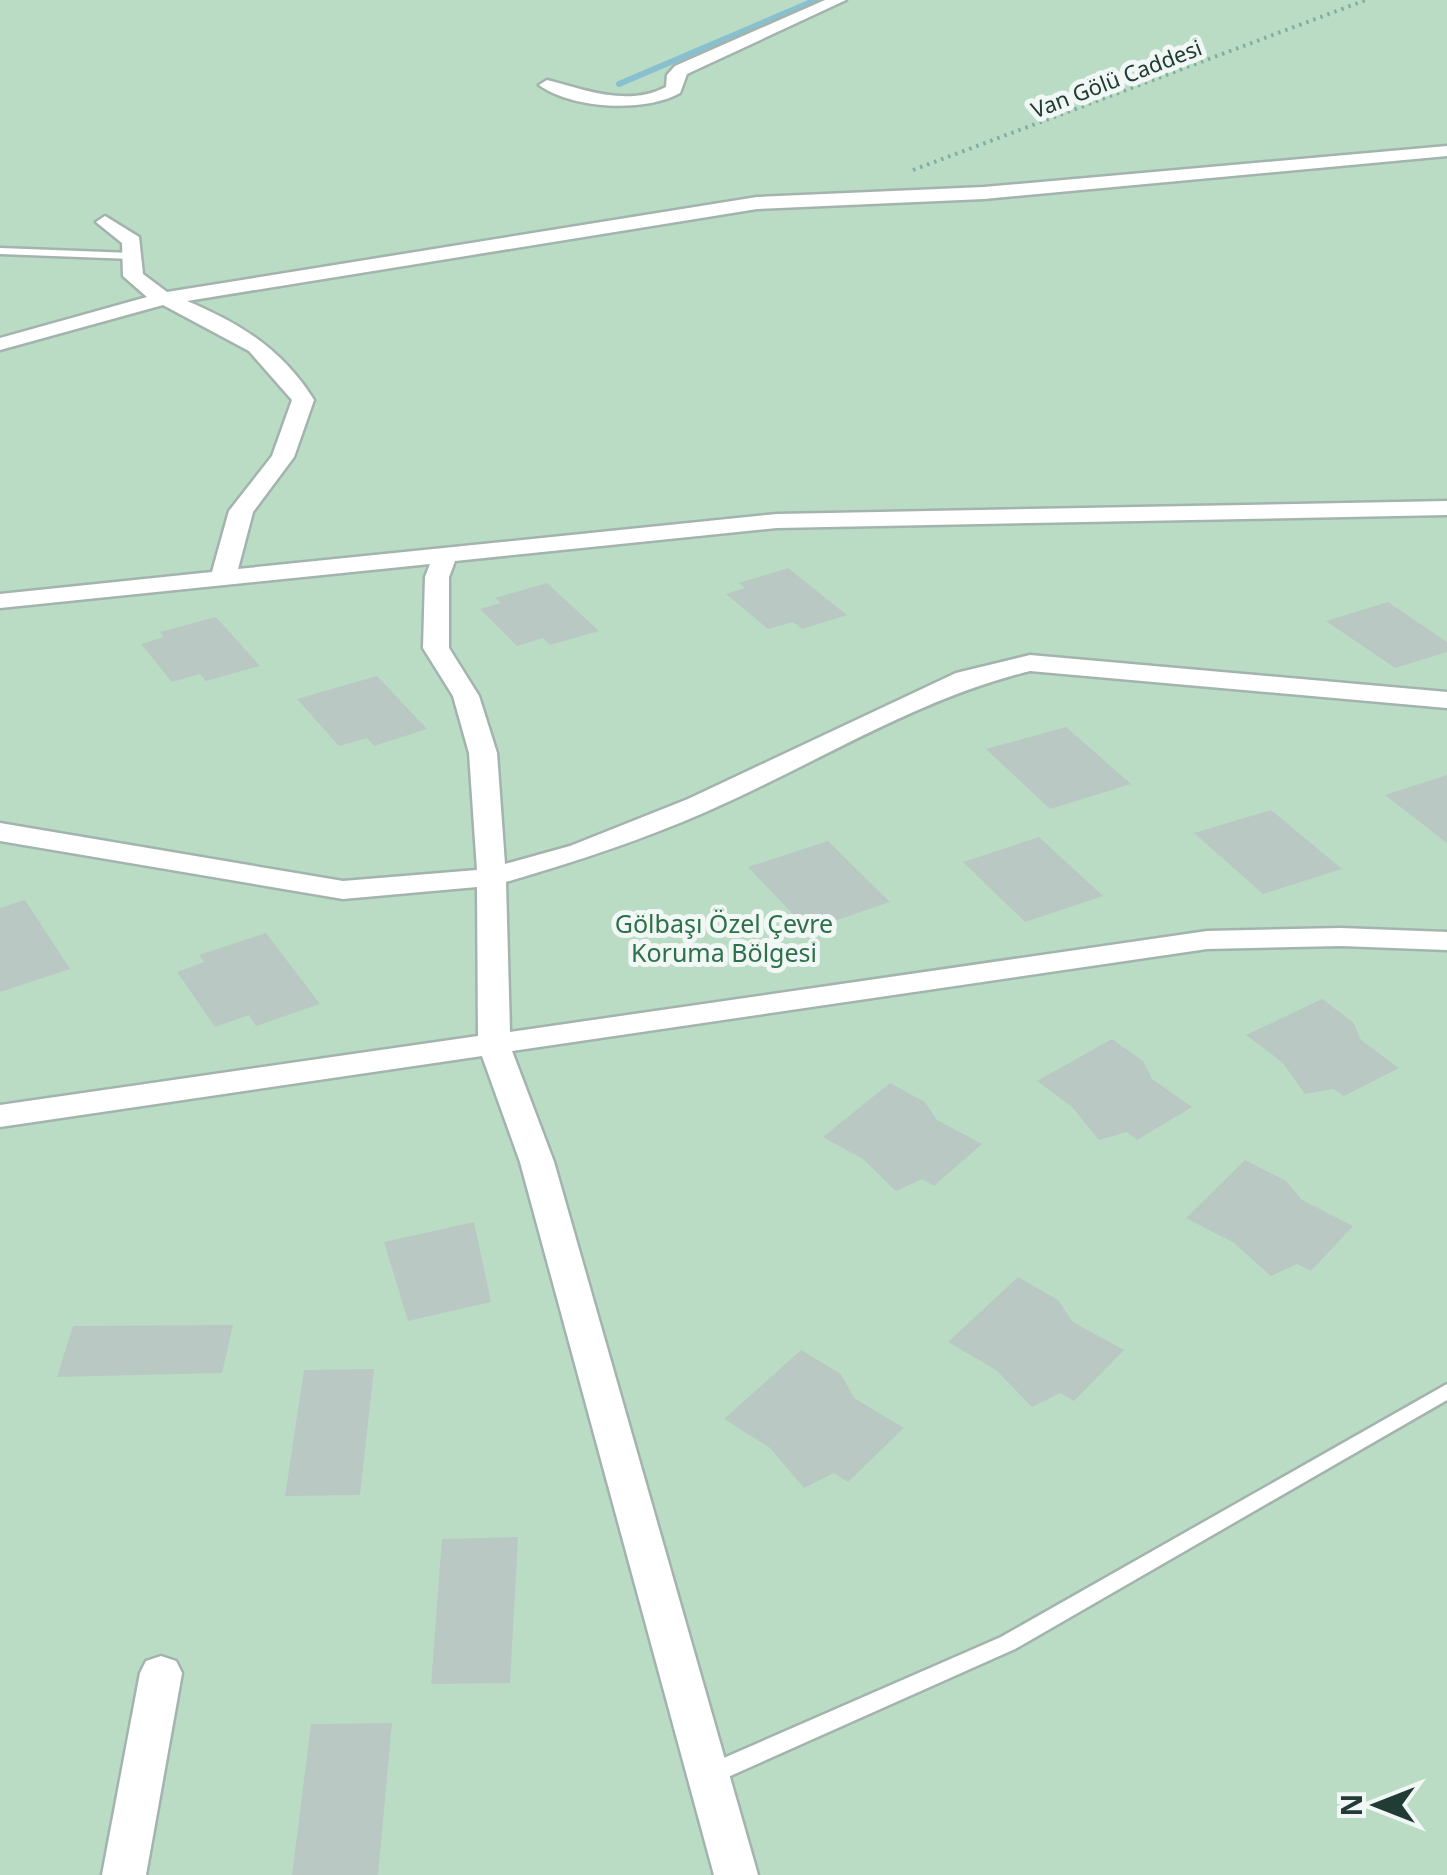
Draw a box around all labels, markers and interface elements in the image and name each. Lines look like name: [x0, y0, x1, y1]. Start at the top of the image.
street label: Van Gölü Caddesi: [1026, 32, 1206, 124]
park label: Gölbaşı Özel Çevre Koruma Bölgesi: [615, 906, 833, 969]
north arrow: [1327, 1755, 1427, 1855]
text: N: [1332, 1794, 1370, 1816]

